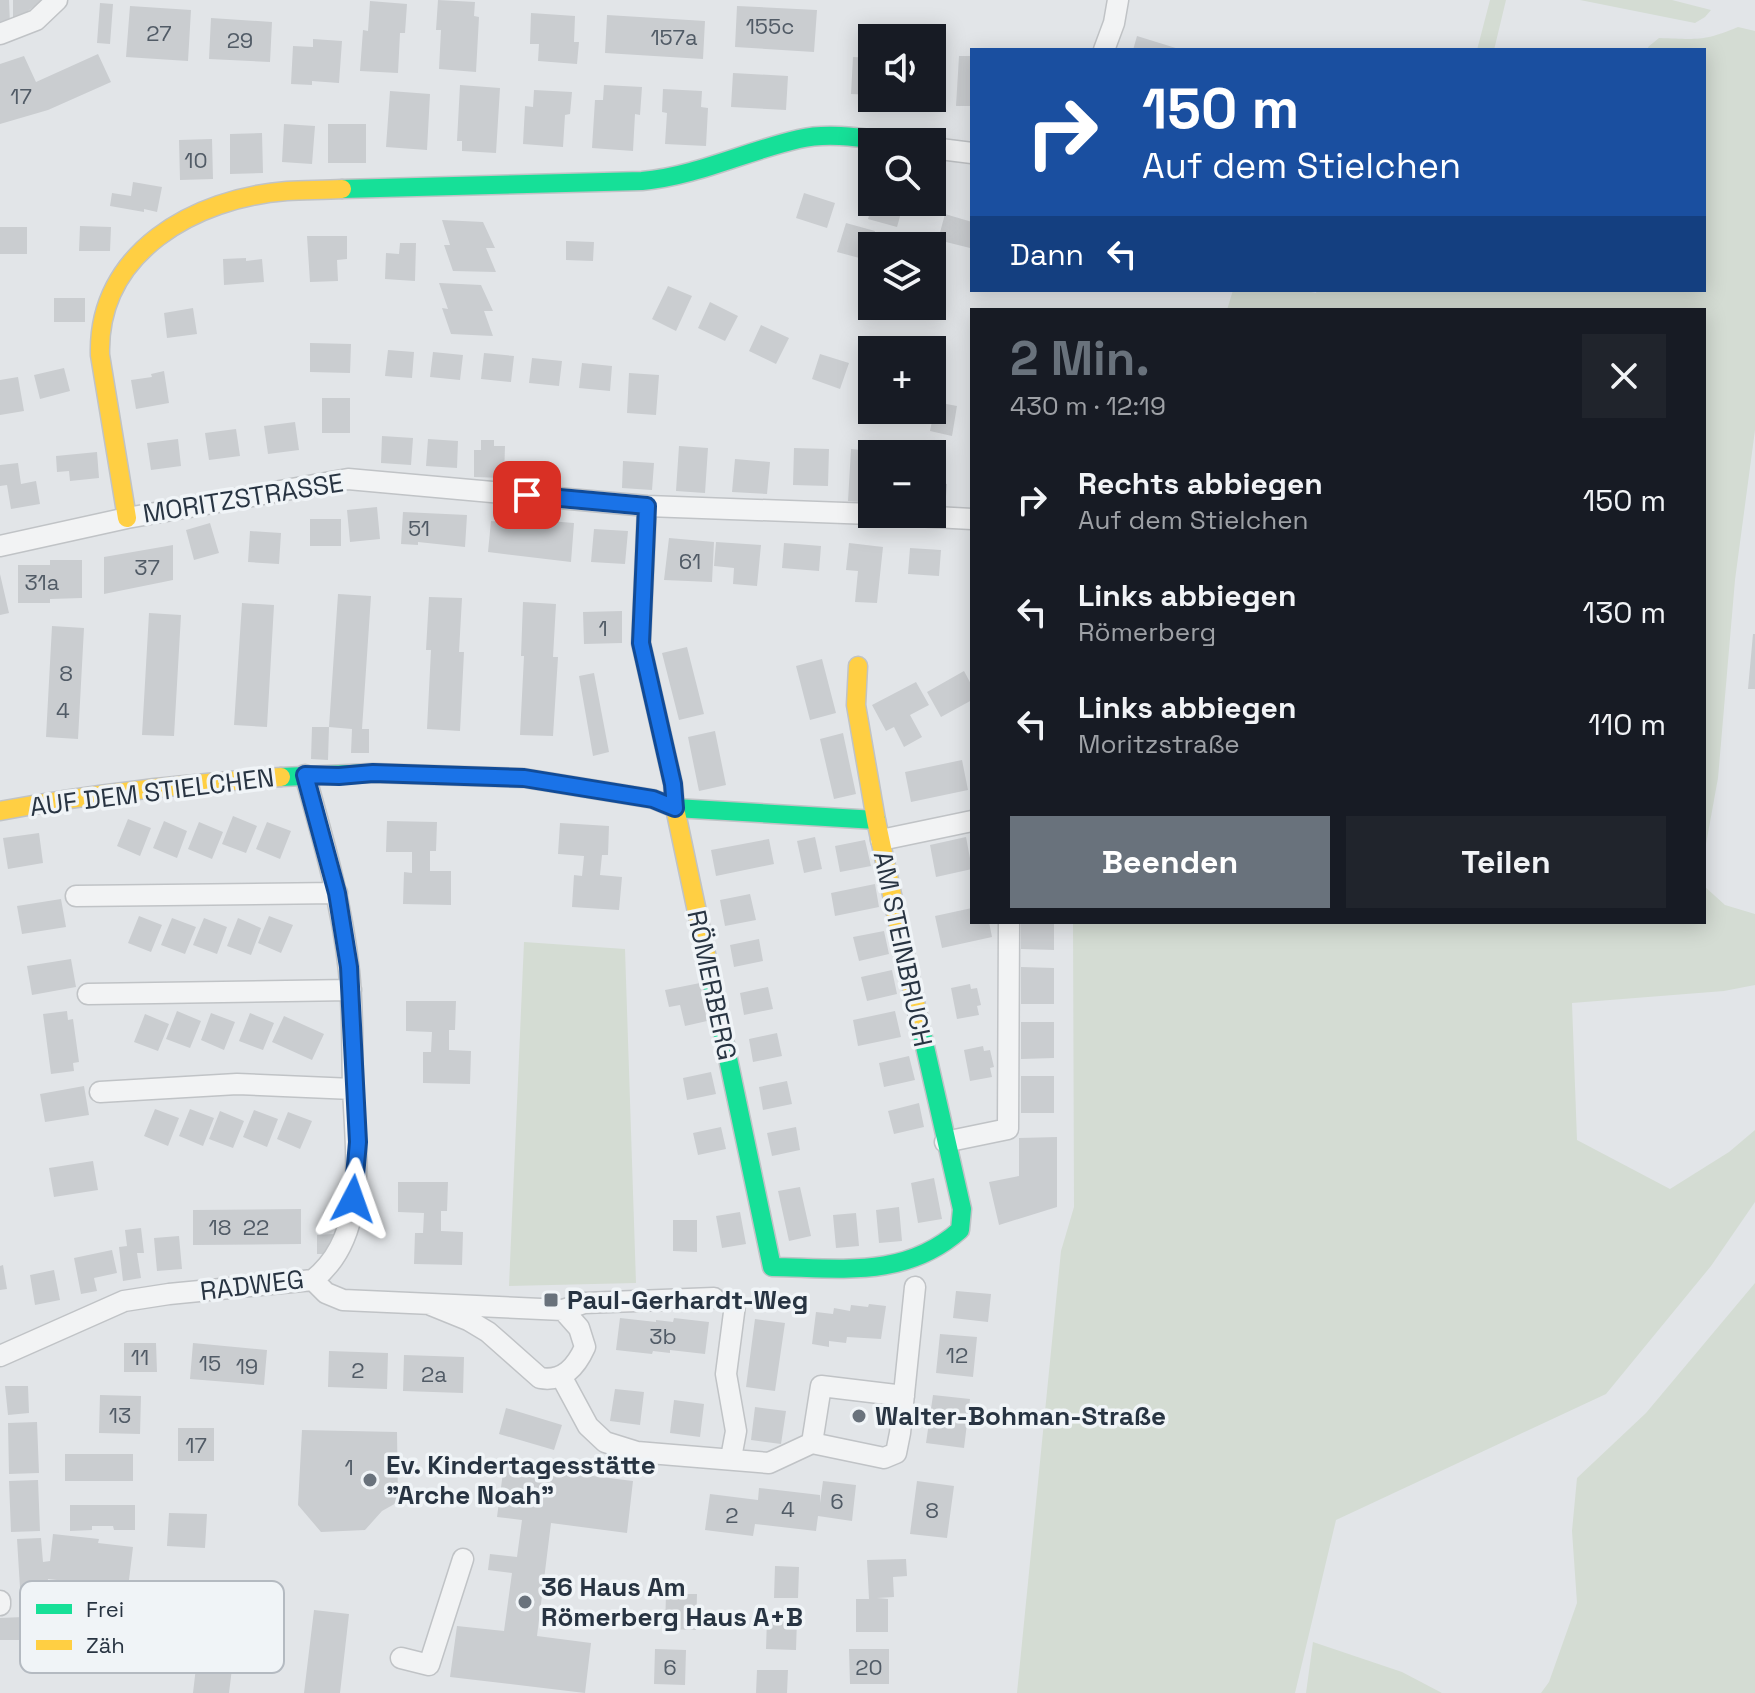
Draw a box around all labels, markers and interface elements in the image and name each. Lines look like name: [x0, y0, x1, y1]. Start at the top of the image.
house number: 155c: [746, 12, 794, 40]
house number: 27: [146, 19, 172, 47]
house number: 157a: [650, 23, 698, 51]
map controls: [858, 24, 946, 528]
button: sound: [858, 24, 946, 112]
house number: 29: [227, 26, 253, 54]
text: 150 m: [1142, 73, 1299, 144]
icon: right: [1010, 80, 1114, 184]
house number: 17: [10, 82, 32, 110]
button: search: [858, 128, 946, 216]
text: Auf dem Stielchen: [1142, 143, 1461, 189]
house number: 10: [184, 146, 208, 174]
button: layers: [858, 232, 946, 320]
icon: left: [1100, 232, 1144, 276]
text: Dann: [1010, 235, 1084, 274]
text: 2 Min.: [1010, 328, 1150, 389]
button: close: [1582, 334, 1666, 418]
button: +: [858, 336, 946, 424]
text: 430 m · 12:19: [1010, 389, 1166, 423]
button: −: [858, 440, 946, 528]
pin: [493, 461, 561, 529]
text: Rechts abbiegen: [1078, 464, 1323, 503]
street label: MORITZSTRASSE: [140, 465, 346, 531]
icon: arrive: [505, 473, 549, 517]
icon: right: [1010, 478, 1054, 522]
text: 150 m: [1583, 481, 1666, 520]
text: Auf dem Stielchen: [1078, 503, 1308, 537]
house number: 51: [408, 514, 430, 542]
house number: 61: [679, 547, 701, 575]
house number: 37: [134, 553, 160, 581]
house number: 31a: [25, 568, 60, 596]
text: Links abbiegen: [1078, 576, 1296, 615]
icon: left: [1010, 590, 1054, 634]
text: 130 m: [1583, 593, 1666, 632]
house number: 1: [598, 614, 608, 642]
text: Römerberg: [1078, 615, 1216, 649]
house number: 8: [59, 659, 73, 687]
text: Links abbiegen: [1078, 688, 1296, 727]
house number: 4: [56, 696, 70, 724]
icon: left: [1010, 702, 1054, 746]
text: 110 m: [1588, 705, 1666, 744]
text: Moritzstraße: [1078, 727, 1240, 761]
street label: AUF DEM STIELCHEN: [28, 760, 276, 824]
button: Beenden: [1010, 816, 1330, 908]
button: Teilen: [1346, 816, 1666, 908]
street label: AM STEINBRUCH: [866, 848, 940, 1050]
street label: RÖMERBERG: [679, 907, 745, 1063]
position arrow: [311, 1157, 395, 1241]
house number: 18: [209, 1213, 231, 1241]
house number: 22: [243, 1213, 269, 1241]
street label: RADWEG: [198, 1262, 306, 1308]
place label: Paul-Gerhardt-Weg: [567, 1283, 808, 1317]
marker: Paul-Gerhardt-Weg: [542, 1291, 560, 1309]
house number: 3b: [649, 1322, 677, 1350]
house number: 12: [946, 1341, 968, 1369]
house number: 11: [131, 1343, 149, 1371]
house number: 15: [199, 1349, 221, 1377]
house number: 19: [236, 1352, 258, 1380]
house number: 2: [351, 1356, 365, 1384]
house number: 2a: [421, 1360, 447, 1388]
place label: Walter-Bohman-Straße: [875, 1399, 1166, 1433]
house number: 13: [109, 1401, 131, 1429]
marker: Walter-Bohman-Straße: [850, 1407, 868, 1425]
house number: 17: [185, 1431, 207, 1459]
place label: Ev. Kindertagesstätte "Arche Noah": [386, 1448, 656, 1512]
house number: 1: [344, 1453, 354, 1481]
marker: Ev. Kindertagesstätte "Arche Noah": [361, 1471, 379, 1489]
house number: 6: [830, 1487, 844, 1515]
house number: 4: [781, 1495, 795, 1523]
house number: 8: [925, 1496, 939, 1524]
house number: 2: [725, 1501, 739, 1529]
place label: 36 Haus Am Römerberg Haus A+B: [541, 1570, 803, 1634]
legend: [20, 1581, 284, 1673]
marker: 36 Haus Am Römerberg Haus A+B: [516, 1593, 534, 1611]
text: Frei: [86, 1595, 124, 1623]
text: Zäh: [86, 1631, 125, 1659]
house number: 6: [663, 1653, 677, 1681]
house number: 20: [855, 1653, 883, 1681]

